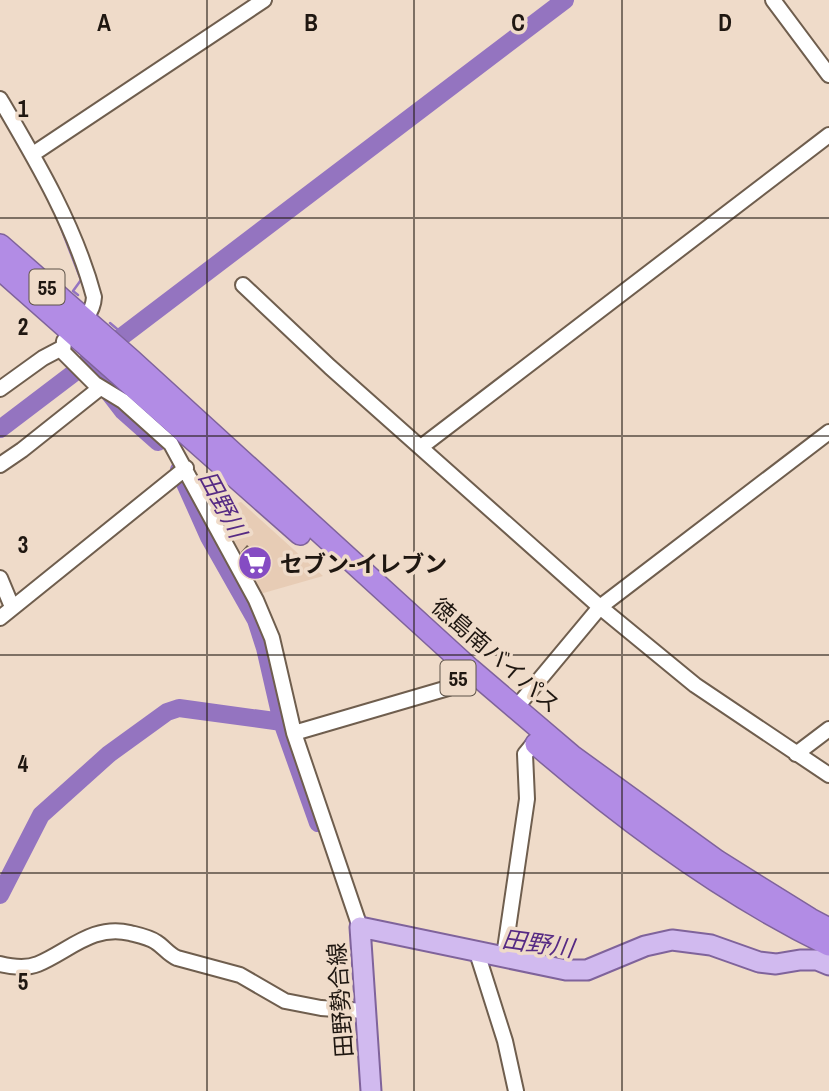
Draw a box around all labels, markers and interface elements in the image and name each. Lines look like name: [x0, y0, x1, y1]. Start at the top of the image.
text: A: [97, 7, 111, 38]
text: B: [304, 7, 318, 38]
text: C: [511, 7, 525, 38]
text: D: [718, 7, 732, 38]
text: 1: [18, 93, 29, 124]
road number: 55: [30, 270, 64, 304]
text: 2: [18, 311, 28, 342]
water label: 田野川: [192, 465, 255, 546]
text: 3: [18, 529, 28, 560]
supermarket icon: セブン-イレブン: [236, 544, 274, 582]
place label: セブン-イレブン: [280, 548, 447, 579]
street label: 徳島南バイパス: [425, 591, 567, 719]
road number: 55: [440, 660, 476, 696]
text: 4: [18, 748, 29, 779]
water label: 田野川: [500, 922, 579, 964]
street label: 田野勢合線: [321, 942, 359, 1058]
text: 5: [18, 966, 28, 997]

